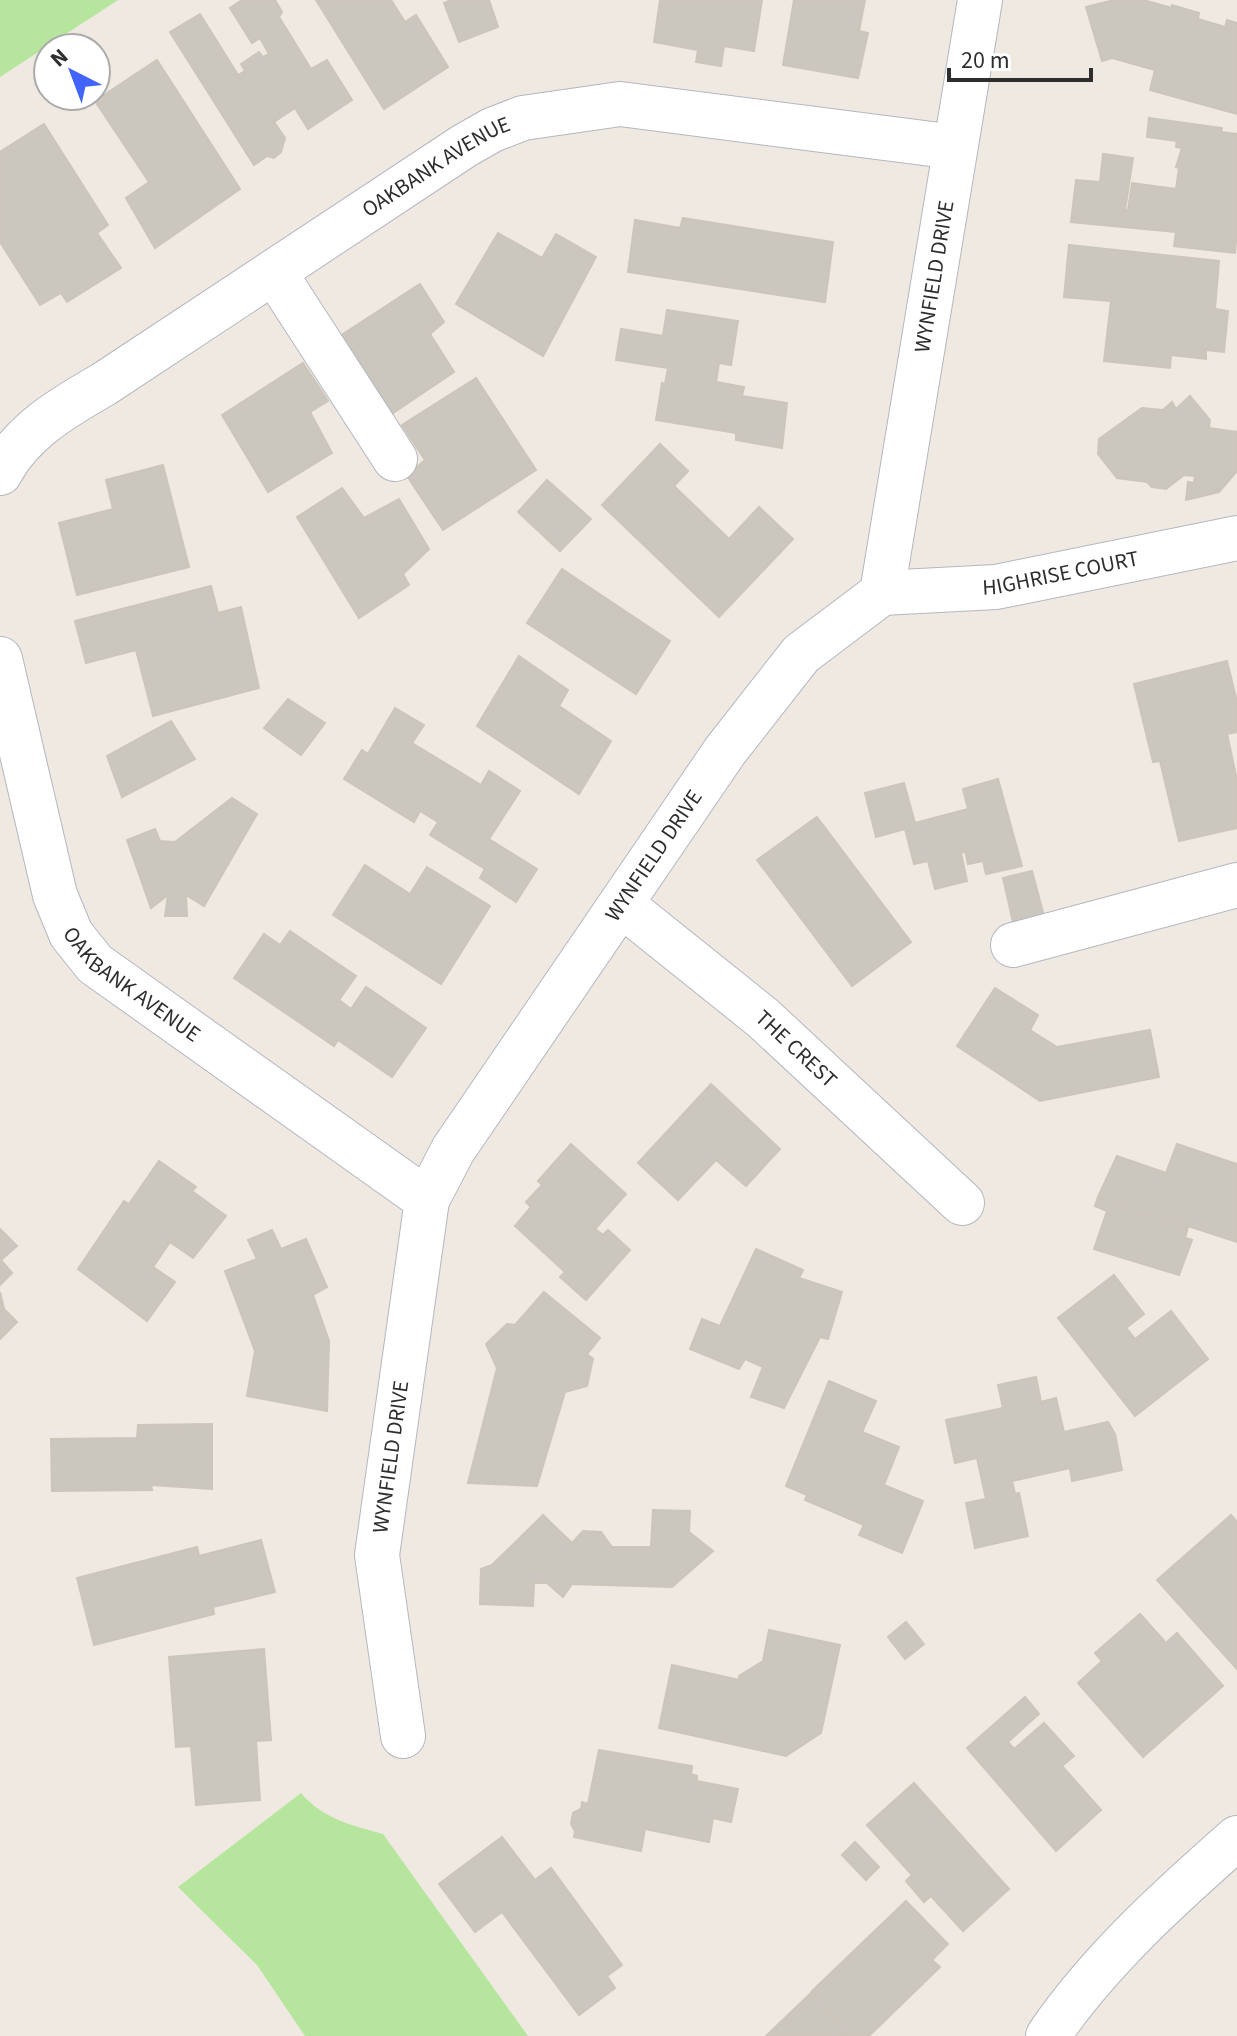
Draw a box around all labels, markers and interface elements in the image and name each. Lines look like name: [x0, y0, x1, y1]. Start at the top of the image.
north arrow: [32, 32, 112, 112]
scale bar: [949, 32, 1091, 82]
text: N: [43, 41, 75, 75]
text: 20 m: [961, 43, 1010, 78]
street label: OAKBANK AVENUE: [356, 108, 515, 225]
street label: WYNFIELD DRIVE: [906, 198, 963, 355]
street label: HIGHRISE COURT: [982, 542, 1142, 604]
street label: WYNFIELD DRIVE: [597, 783, 710, 928]
street label: OAKBANK AVENUE: [55, 920, 207, 1050]
street label: THE CREST: [748, 1002, 845, 1095]
street label: WYNFIELD DRIVE: [364, 1378, 417, 1535]

